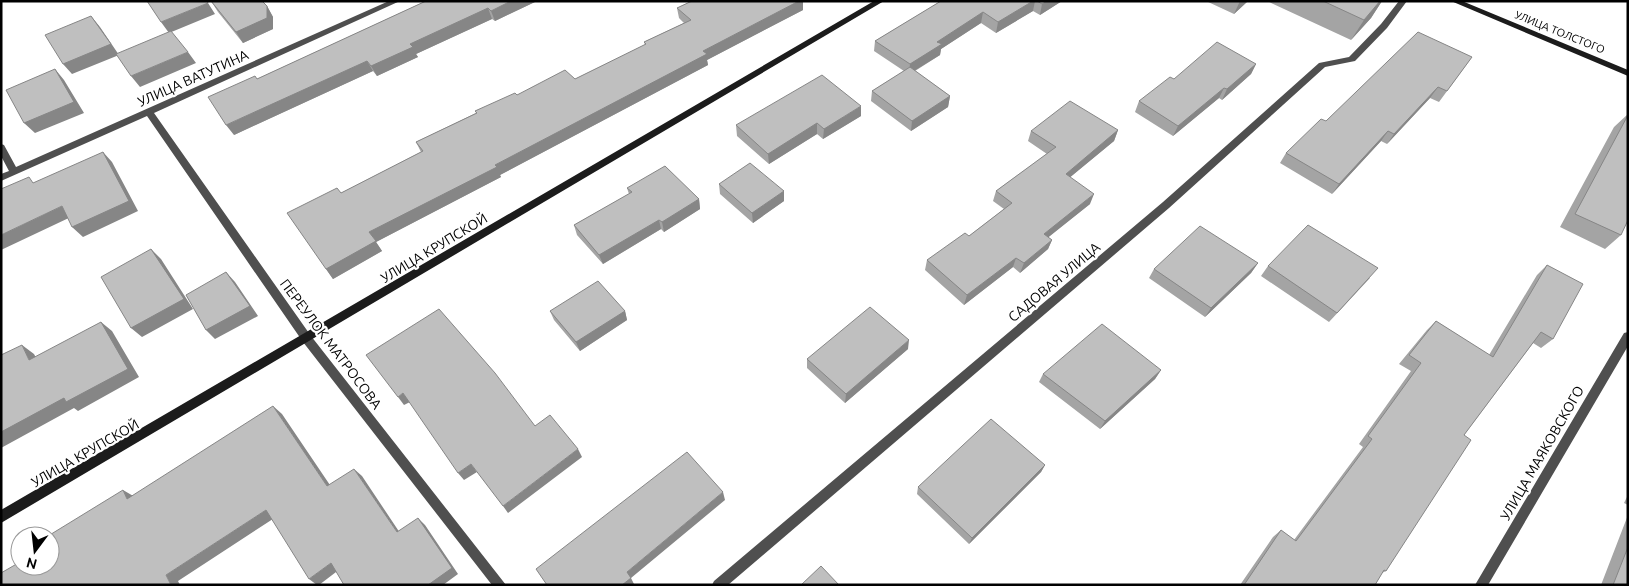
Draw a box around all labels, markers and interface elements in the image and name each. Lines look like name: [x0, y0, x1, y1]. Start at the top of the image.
street label: УЛИЦА ТОЛСТОГО: [1513, 8, 1607, 56]
street label: УЛИЦА ВАТУТИНА: [135, 46, 251, 110]
street label: УЛИЦА КРУПСКОЙ: [377, 209, 490, 286]
street label: САДОВАЯ УЛИЦА: [1005, 239, 1103, 325]
street label: ПЕРЕУЛОК МАТРОСОВА: [277, 276, 385, 412]
street label: УЛИЦА МАЯКОВСКОГО: [1497, 383, 1587, 523]
street label: УЛИЦА КРУПСКОЙ: [28, 415, 142, 490]
north arrow: [10, 526, 60, 576]
text: N: [25, 554, 39, 573]

